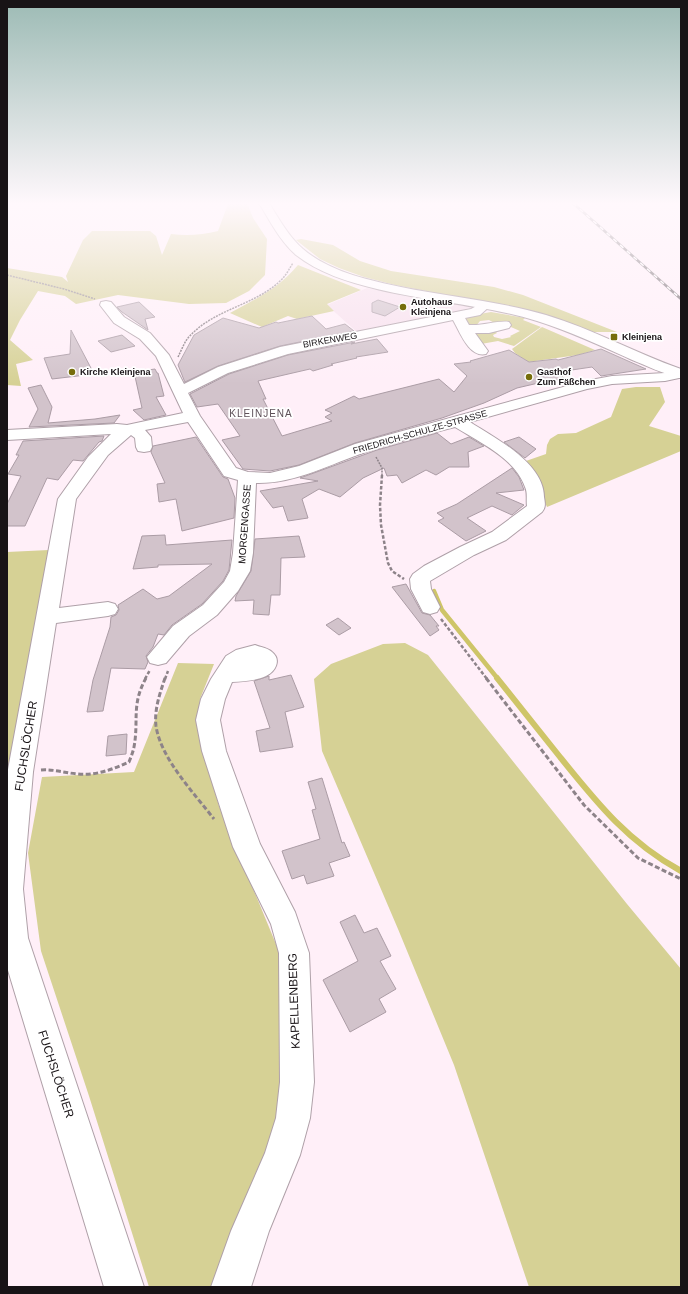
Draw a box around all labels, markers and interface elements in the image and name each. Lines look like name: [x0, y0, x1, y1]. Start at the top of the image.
place label: Autohaus Kleinjena: [411, 297, 453, 317]
marker: Autohaus Kleinjena: [398, 302, 408, 312]
street label: BIRKENWEG: [302, 330, 358, 350]
marker: Kleinjena: [609, 332, 619, 342]
place label: Kleinjena: [622, 332, 663, 342]
marker: Kirche Kleinjena: [67, 367, 77, 377]
place label: Kirche Kleinjena: [80, 367, 152, 377]
place label: Gasthof Zum Fäßchen: [537, 367, 596, 387]
marker: Gasthof Zum Fäßchen: [524, 372, 534, 382]
district label: KLEINJENA: [229, 408, 293, 419]
street label: FRIEDRICH-SCHULZE-STRASSE: [352, 408, 488, 456]
street label: MORGENGASSE: [236, 484, 253, 564]
street label: FUCHSLÖCHER: [12, 699, 40, 792]
street label: KAPELLENBERG: [285, 953, 303, 1049]
street label: FUCHSLÖCHER: [35, 1028, 77, 1120]

